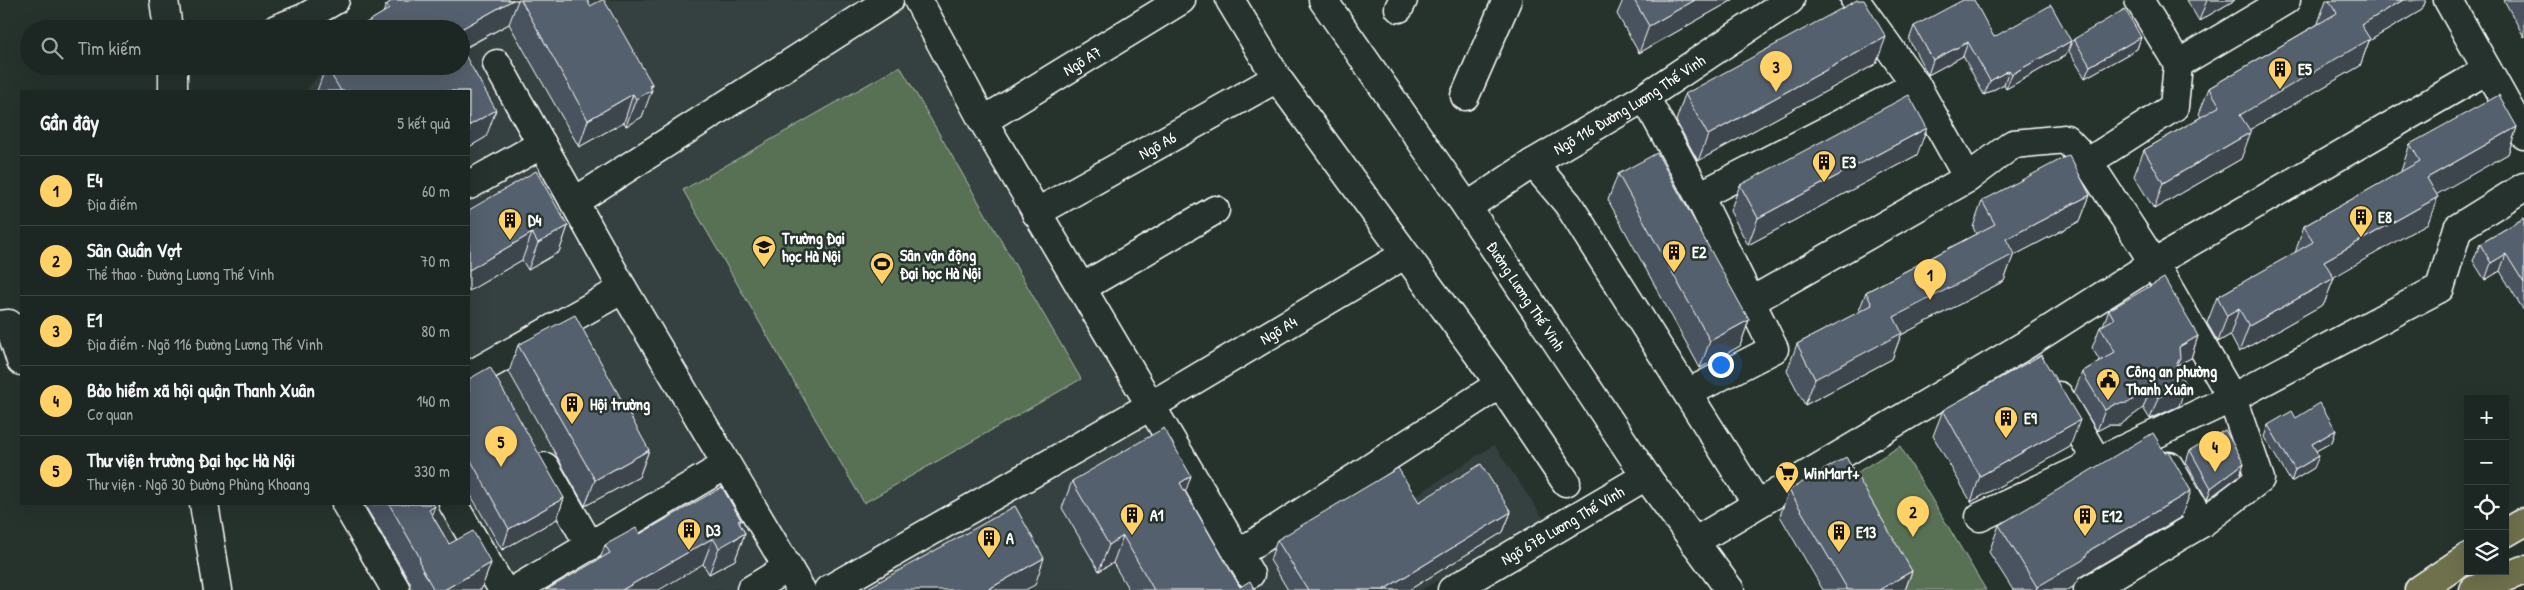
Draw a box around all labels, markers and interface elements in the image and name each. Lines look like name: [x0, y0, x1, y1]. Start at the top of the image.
search box: [20, 20, 470, 75]
icon: search: [38, 34, 66, 62]
text: Tìm kiếm: [78, 35, 141, 61]
street label: Ngõ A7: [1059, 40, 1105, 81]
street label: Ngõ 116 Đường Lương Thế Vinh: [1549, 49, 1710, 160]
pin: 3: [1760, 51, 1792, 92]
building icon: E5: [2267, 56, 2293, 90]
place label: E5: [2298, 58, 2312, 80]
text: Gần đây: [40, 108, 99, 137]
text: 5 kết quả: [397, 112, 450, 134]
street label: Ngõ A6: [1134, 126, 1180, 164]
building icon: E3: [1811, 149, 1837, 183]
place label: E3: [1842, 151, 1856, 173]
text: E4: [87, 167, 103, 193]
text: 1: [53, 180, 59, 202]
text: 60 m: [422, 180, 450, 202]
text: Địa điểm: [87, 193, 137, 215]
building icon: E8: [2348, 204, 2374, 238]
place label: E8: [2378, 206, 2392, 228]
building icon: D4: [497, 207, 523, 241]
place label: D4: [528, 209, 542, 231]
place label: Trường Đại học Hà Nội: [781, 227, 845, 267]
school or university icon: Trường Đại học Hà Nội: [751, 234, 777, 268]
text: Sân Quần Vợt: [87, 237, 181, 263]
street label: Đường Lương Thế Vinh: [1482, 237, 1571, 355]
building icon: E2: [1661, 239, 1687, 273]
place label: E2: [1692, 241, 1707, 263]
place label: Sân vận động Đại học Hà Nội: [900, 244, 981, 284]
text: 2: [52, 250, 60, 272]
text: 70 m: [420, 250, 450, 272]
sports icon: Sân vận động Đại học Hà Nội: [869, 251, 895, 285]
pin: 1: [1914, 259, 1946, 300]
text: Thể thao · Đường Lương Thế Vinh: [87, 263, 274, 285]
text: E1: [87, 307, 102, 333]
street label: Ngõ A4: [1256, 310, 1301, 349]
text: 3: [52, 320, 60, 342]
text: 80 m: [421, 320, 450, 342]
text: Địa điểm · Ngõ 116 Đường Lương Thế Vinh: [87, 333, 323, 355]
your location: [1708, 352, 1734, 378]
place label: Công an phường Thanh Xuân: [2125, 360, 2217, 400]
public building icon: Công an phường Thanh Xuân: [2095, 367, 2121, 401]
text: Bảo hiểm xã hội quận Thanh Xuân: [87, 377, 315, 403]
text: 4: [53, 390, 59, 412]
text: 140 m: [416, 390, 450, 412]
building icon: Hội trường: [559, 391, 585, 425]
place label: Hội trường: [590, 393, 650, 416]
map controls: [2464, 395, 2509, 575]
button: +: [2464, 395, 2509, 440]
text: Cơ quan: [87, 403, 133, 425]
building icon: E9: [1993, 405, 2019, 439]
place label: E9: [2024, 407, 2037, 429]
pin: 5: [485, 426, 517, 467]
pin: 4: [2199, 431, 2231, 472]
button: −: [2464, 440, 2509, 485]
text: Thư viện trường Đại học Hà Nội: [87, 447, 295, 473]
text: 5: [53, 460, 59, 482]
text: 330 m: [414, 460, 450, 482]
supermarket icon: WinMart+: [1774, 460, 1800, 494]
place label: WinMart+: [1804, 462, 1860, 484]
text: Thư viện · Ngõ 30 Đường Phùng Khoang: [87, 473, 310, 495]
street label: Ngõ 67B Lương Thế Vinh: [1497, 480, 1628, 570]
button: locate: [2464, 485, 2509, 530]
pin: 2: [1897, 496, 1929, 537]
building icon: A1: [1119, 502, 1145, 536]
building icon: E12: [2072, 503, 2098, 537]
place label: A1: [1150, 504, 1164, 526]
place label: E12: [2102, 505, 2123, 527]
building icon: D3: [676, 517, 702, 551]
place label: D3: [706, 519, 721, 541]
building icon: E13: [1826, 519, 1852, 553]
place label: E13: [1856, 521, 1876, 543]
building icon: A: [976, 525, 1002, 559]
place label: A: [1006, 527, 1014, 549]
button: layers: [2464, 530, 2509, 575]

